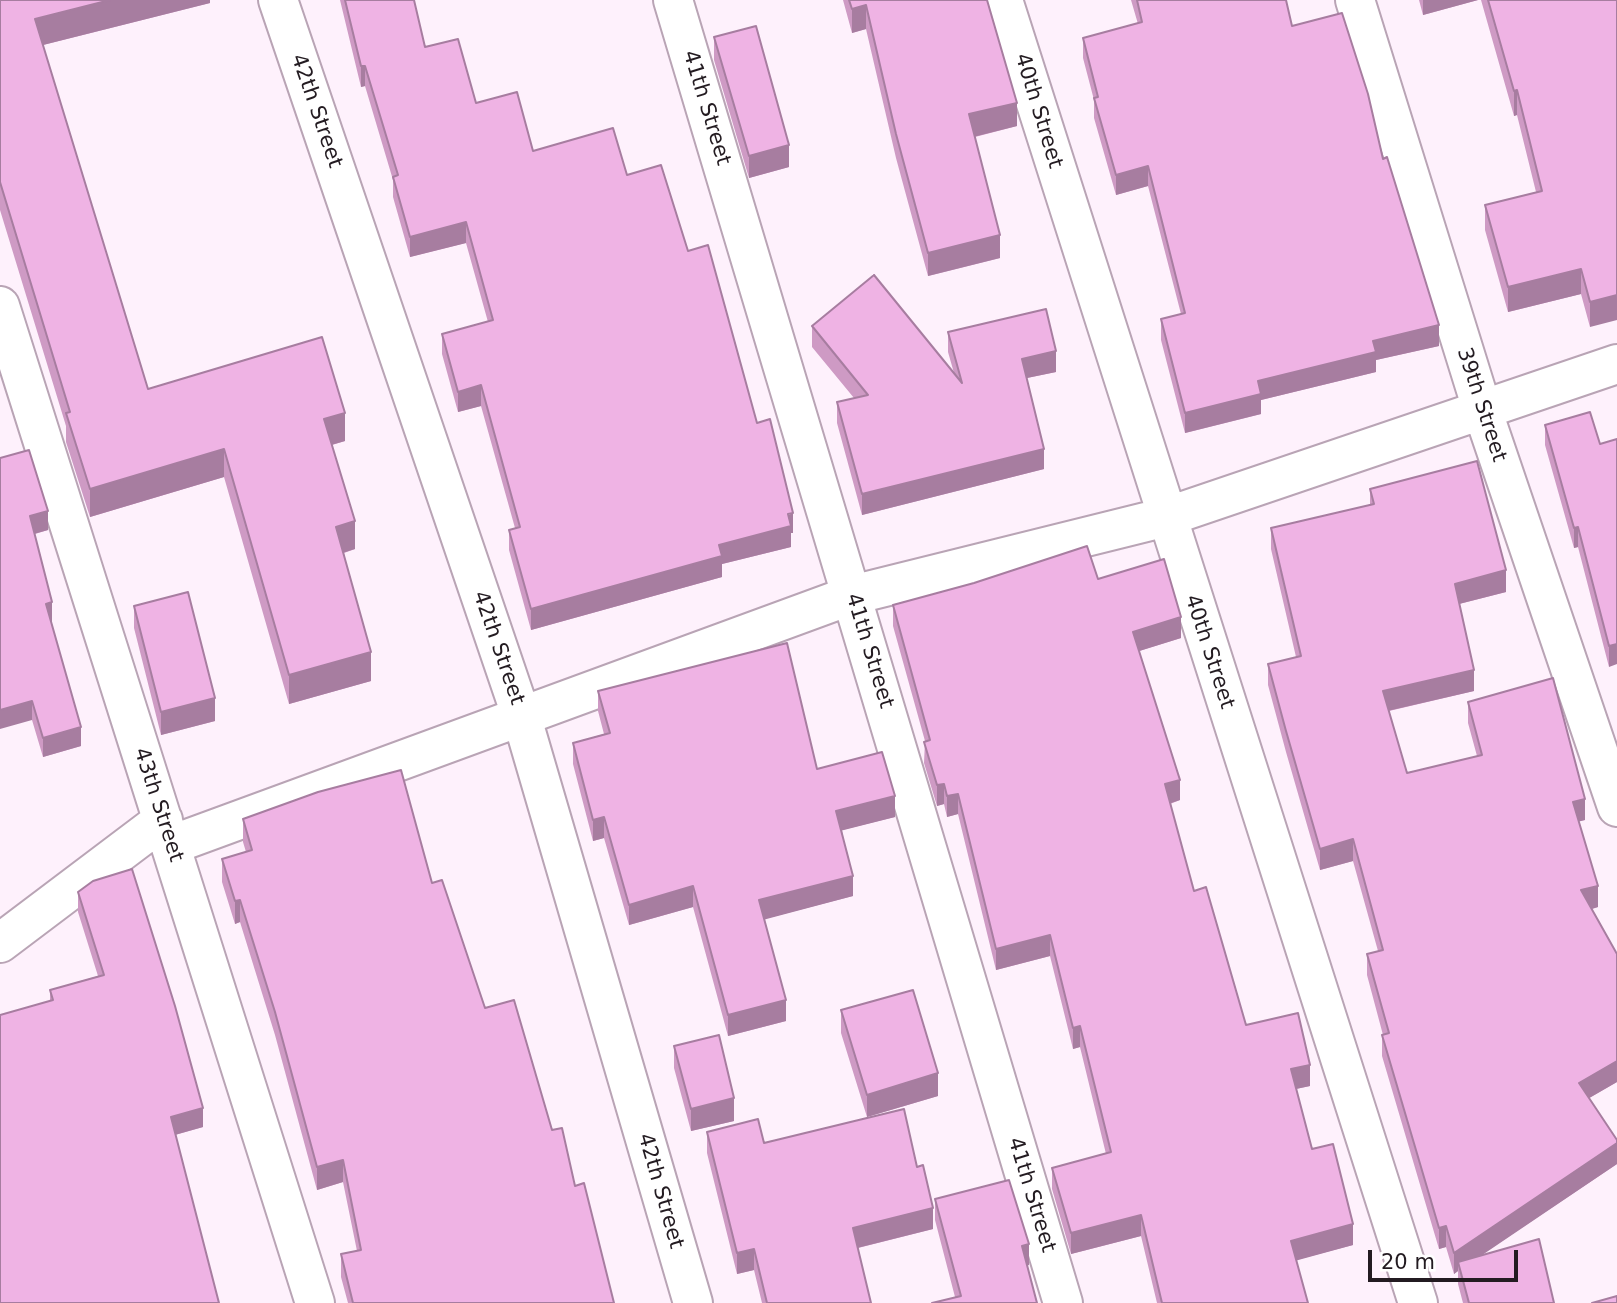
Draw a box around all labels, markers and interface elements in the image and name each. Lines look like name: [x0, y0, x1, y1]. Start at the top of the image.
street label: 41th Street: [677, 48, 735, 168]
street label: 42th Street: [285, 51, 347, 171]
street label: 40th Street: [1009, 51, 1067, 171]
street label: 39th Street: [1451, 345, 1511, 465]
street label: 42th Street: [467, 588, 529, 708]
street label: 41th Street: [840, 591, 898, 711]
street label: 40th Street: [1179, 592, 1239, 712]
street label: 43th Street: [128, 745, 188, 865]
street label: 42th Street: [632, 1130, 688, 1252]
street label: 41th Street: [1002, 1135, 1060, 1255]
scale bar: [1372, 1236, 1522, 1280]
text: 20 m: [1381, 1250, 1435, 1274]

